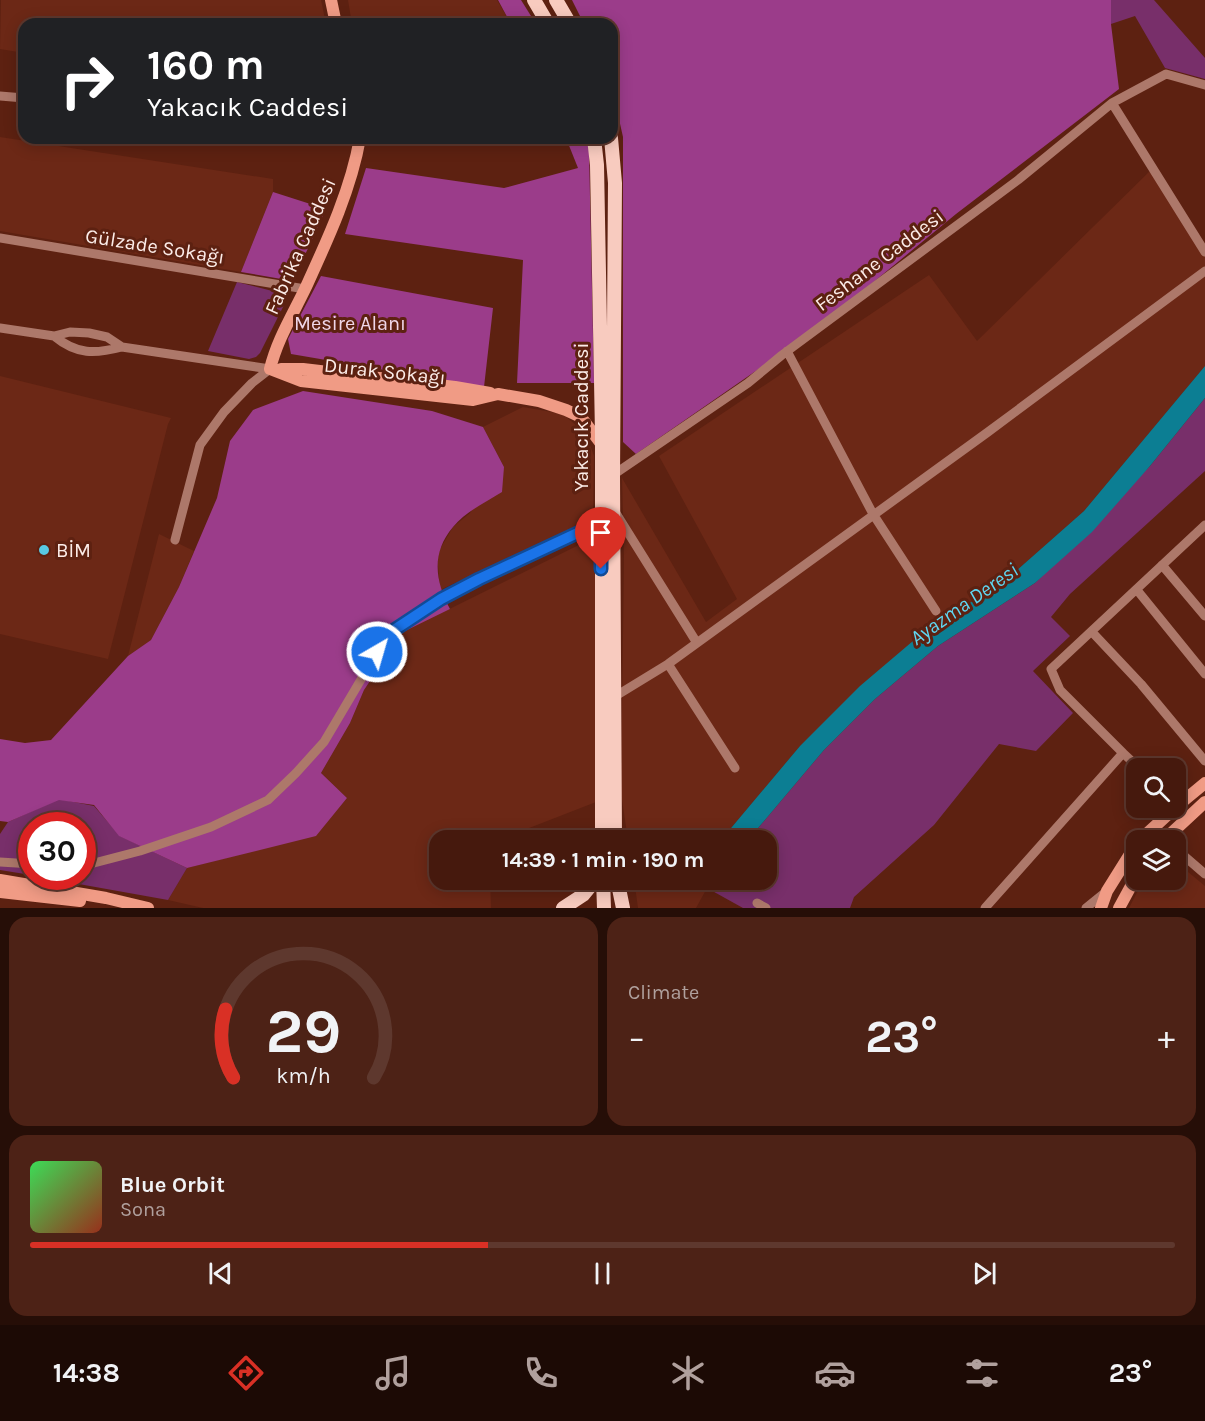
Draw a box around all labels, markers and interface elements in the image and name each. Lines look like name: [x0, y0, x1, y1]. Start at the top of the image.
text: 160 m: [147, 40, 265, 90]
icon: right: [48, 42, 126, 120]
text: Yakacık Caddesi: [147, 91, 348, 123]
street label: Fabrika Caddesi: [260, 174, 341, 318]
street label: Feshane Caddesi: [811, 205, 948, 316]
street label: Gülzade Sokağı: [84, 224, 226, 269]
park label: Mesire Alanı: [294, 312, 406, 335]
street label: Yakacık Caddesi: [570, 342, 593, 492]
street label: Durak Sokağı: [323, 354, 447, 389]
pin: [575, 507, 626, 569]
icon: arrive: [584, 516, 617, 549]
place label: BİM: [56, 539, 91, 562]
marker: BİM: [37, 543, 51, 557]
water label: Ayazma Deresi: [905, 558, 1023, 650]
position arrow: [345, 620, 409, 684]
map controls: [1126, 758, 1186, 890]
button: search: [1126, 758, 1186, 818]
speed limit sign: 30: [18, 812, 96, 890]
button: layers: [1126, 830, 1186, 890]
text: 14:39 · 1 min · 190 m: [502, 847, 704, 873]
text: Climate: [628, 981, 699, 1004]
text: 29: [266, 995, 341, 1068]
text: 23°: [865, 1011, 938, 1063]
text: −: [628, 1018, 645, 1056]
text: +: [1158, 1018, 1175, 1056]
text: km/h: [276, 1064, 331, 1089]
text: Blue Orbit: [120, 1172, 225, 1198]
text: Sona: [120, 1198, 166, 1221]
icon: previous: [204, 1257, 237, 1290]
icon: pause: [586, 1257, 619, 1290]
icon: next: [968, 1257, 1001, 1290]
icon: directions: [225, 1352, 267, 1394]
icon: music: [372, 1352, 414, 1394]
icon: phone: [520, 1352, 562, 1394]
icon: climate: [667, 1352, 709, 1394]
icon: car: [814, 1352, 856, 1394]
icon: filters: [961, 1352, 1003, 1394]
text: 14:38: [53, 1357, 120, 1389]
text: 23°: [1109, 1357, 1152, 1389]

